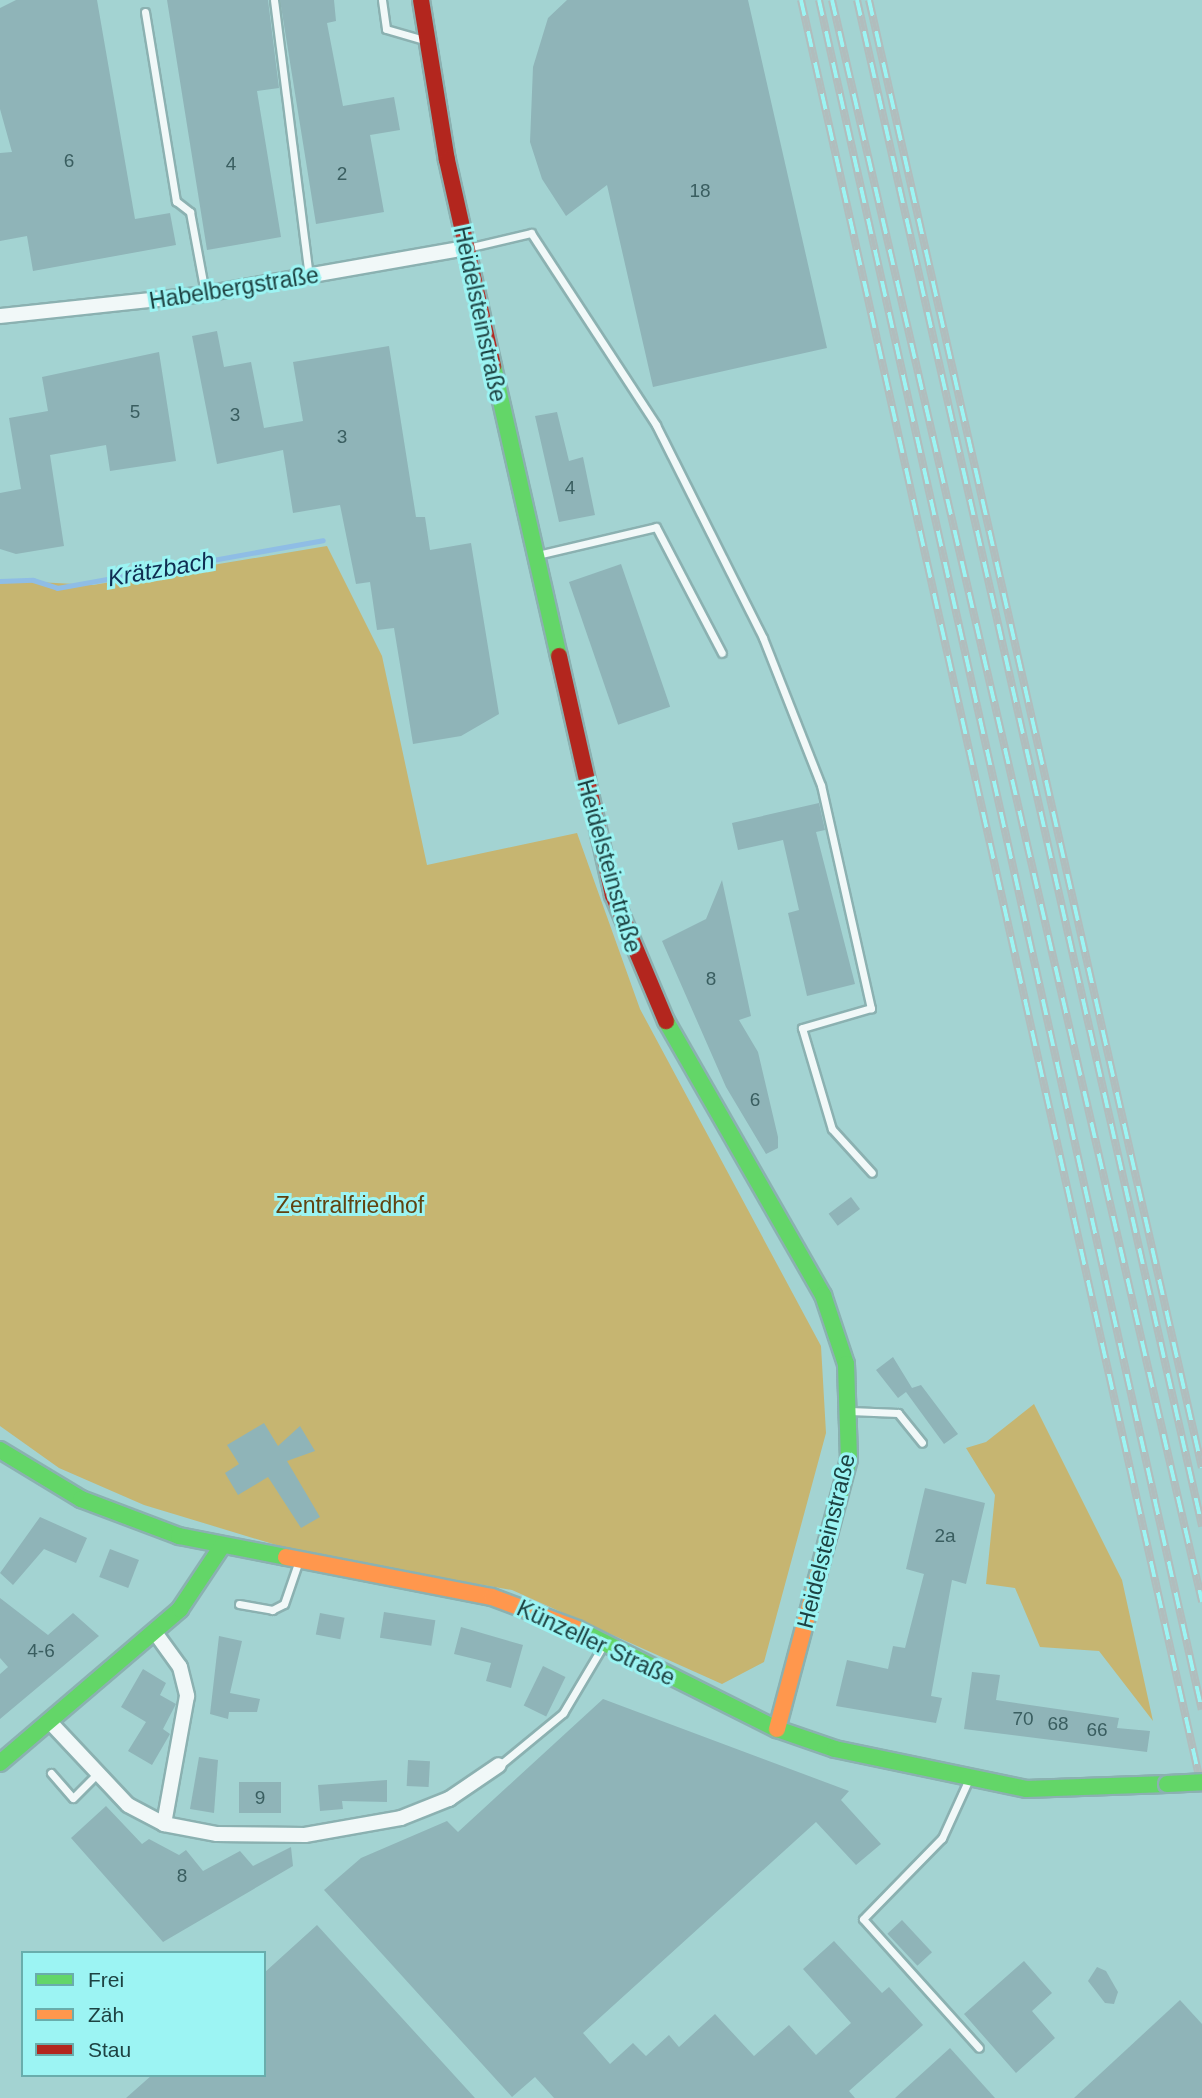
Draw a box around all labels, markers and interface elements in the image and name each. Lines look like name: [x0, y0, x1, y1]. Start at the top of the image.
house number: 6: [64, 150, 74, 172]
house number: 4: [226, 153, 236, 175]
house number: 2: [337, 163, 347, 185]
house number: 18: [689, 180, 711, 202]
street label: Heidelsteinstraße: [448, 224, 512, 404]
street label: Habelbergstraße: [147, 261, 321, 315]
house number: 5: [130, 401, 140, 423]
house number: 3: [230, 404, 240, 426]
house number: 3: [337, 426, 347, 448]
house number: 4: [565, 477, 575, 499]
water label: Krätzbach: [105, 545, 217, 593]
street label: Heidelsteinstraße: [571, 776, 647, 956]
house number: 8: [706, 968, 716, 990]
house number: 6: [750, 1089, 760, 1111]
park label: Zentralfriedhof: [276, 1191, 424, 1219]
street label: Heidelsteinstraße: [791, 1451, 861, 1631]
house number: 2a: [934, 1525, 956, 1547]
street label: Künzeller Straße: [513, 1594, 679, 1692]
house number: 4-6: [27, 1640, 55, 1662]
house number: 70: [1012, 1708, 1034, 1730]
house number: 68: [1047, 1713, 1069, 1735]
house number: 66: [1086, 1719, 1108, 1741]
house number: 9: [255, 1787, 265, 1809]
house number: 8: [177, 1865, 187, 1887]
legend: [21, 1951, 266, 2077]
text: Frei: [88, 1968, 124, 1991]
text: Zäh: [88, 2003, 124, 2026]
text: Stau: [88, 2038, 131, 2061]

